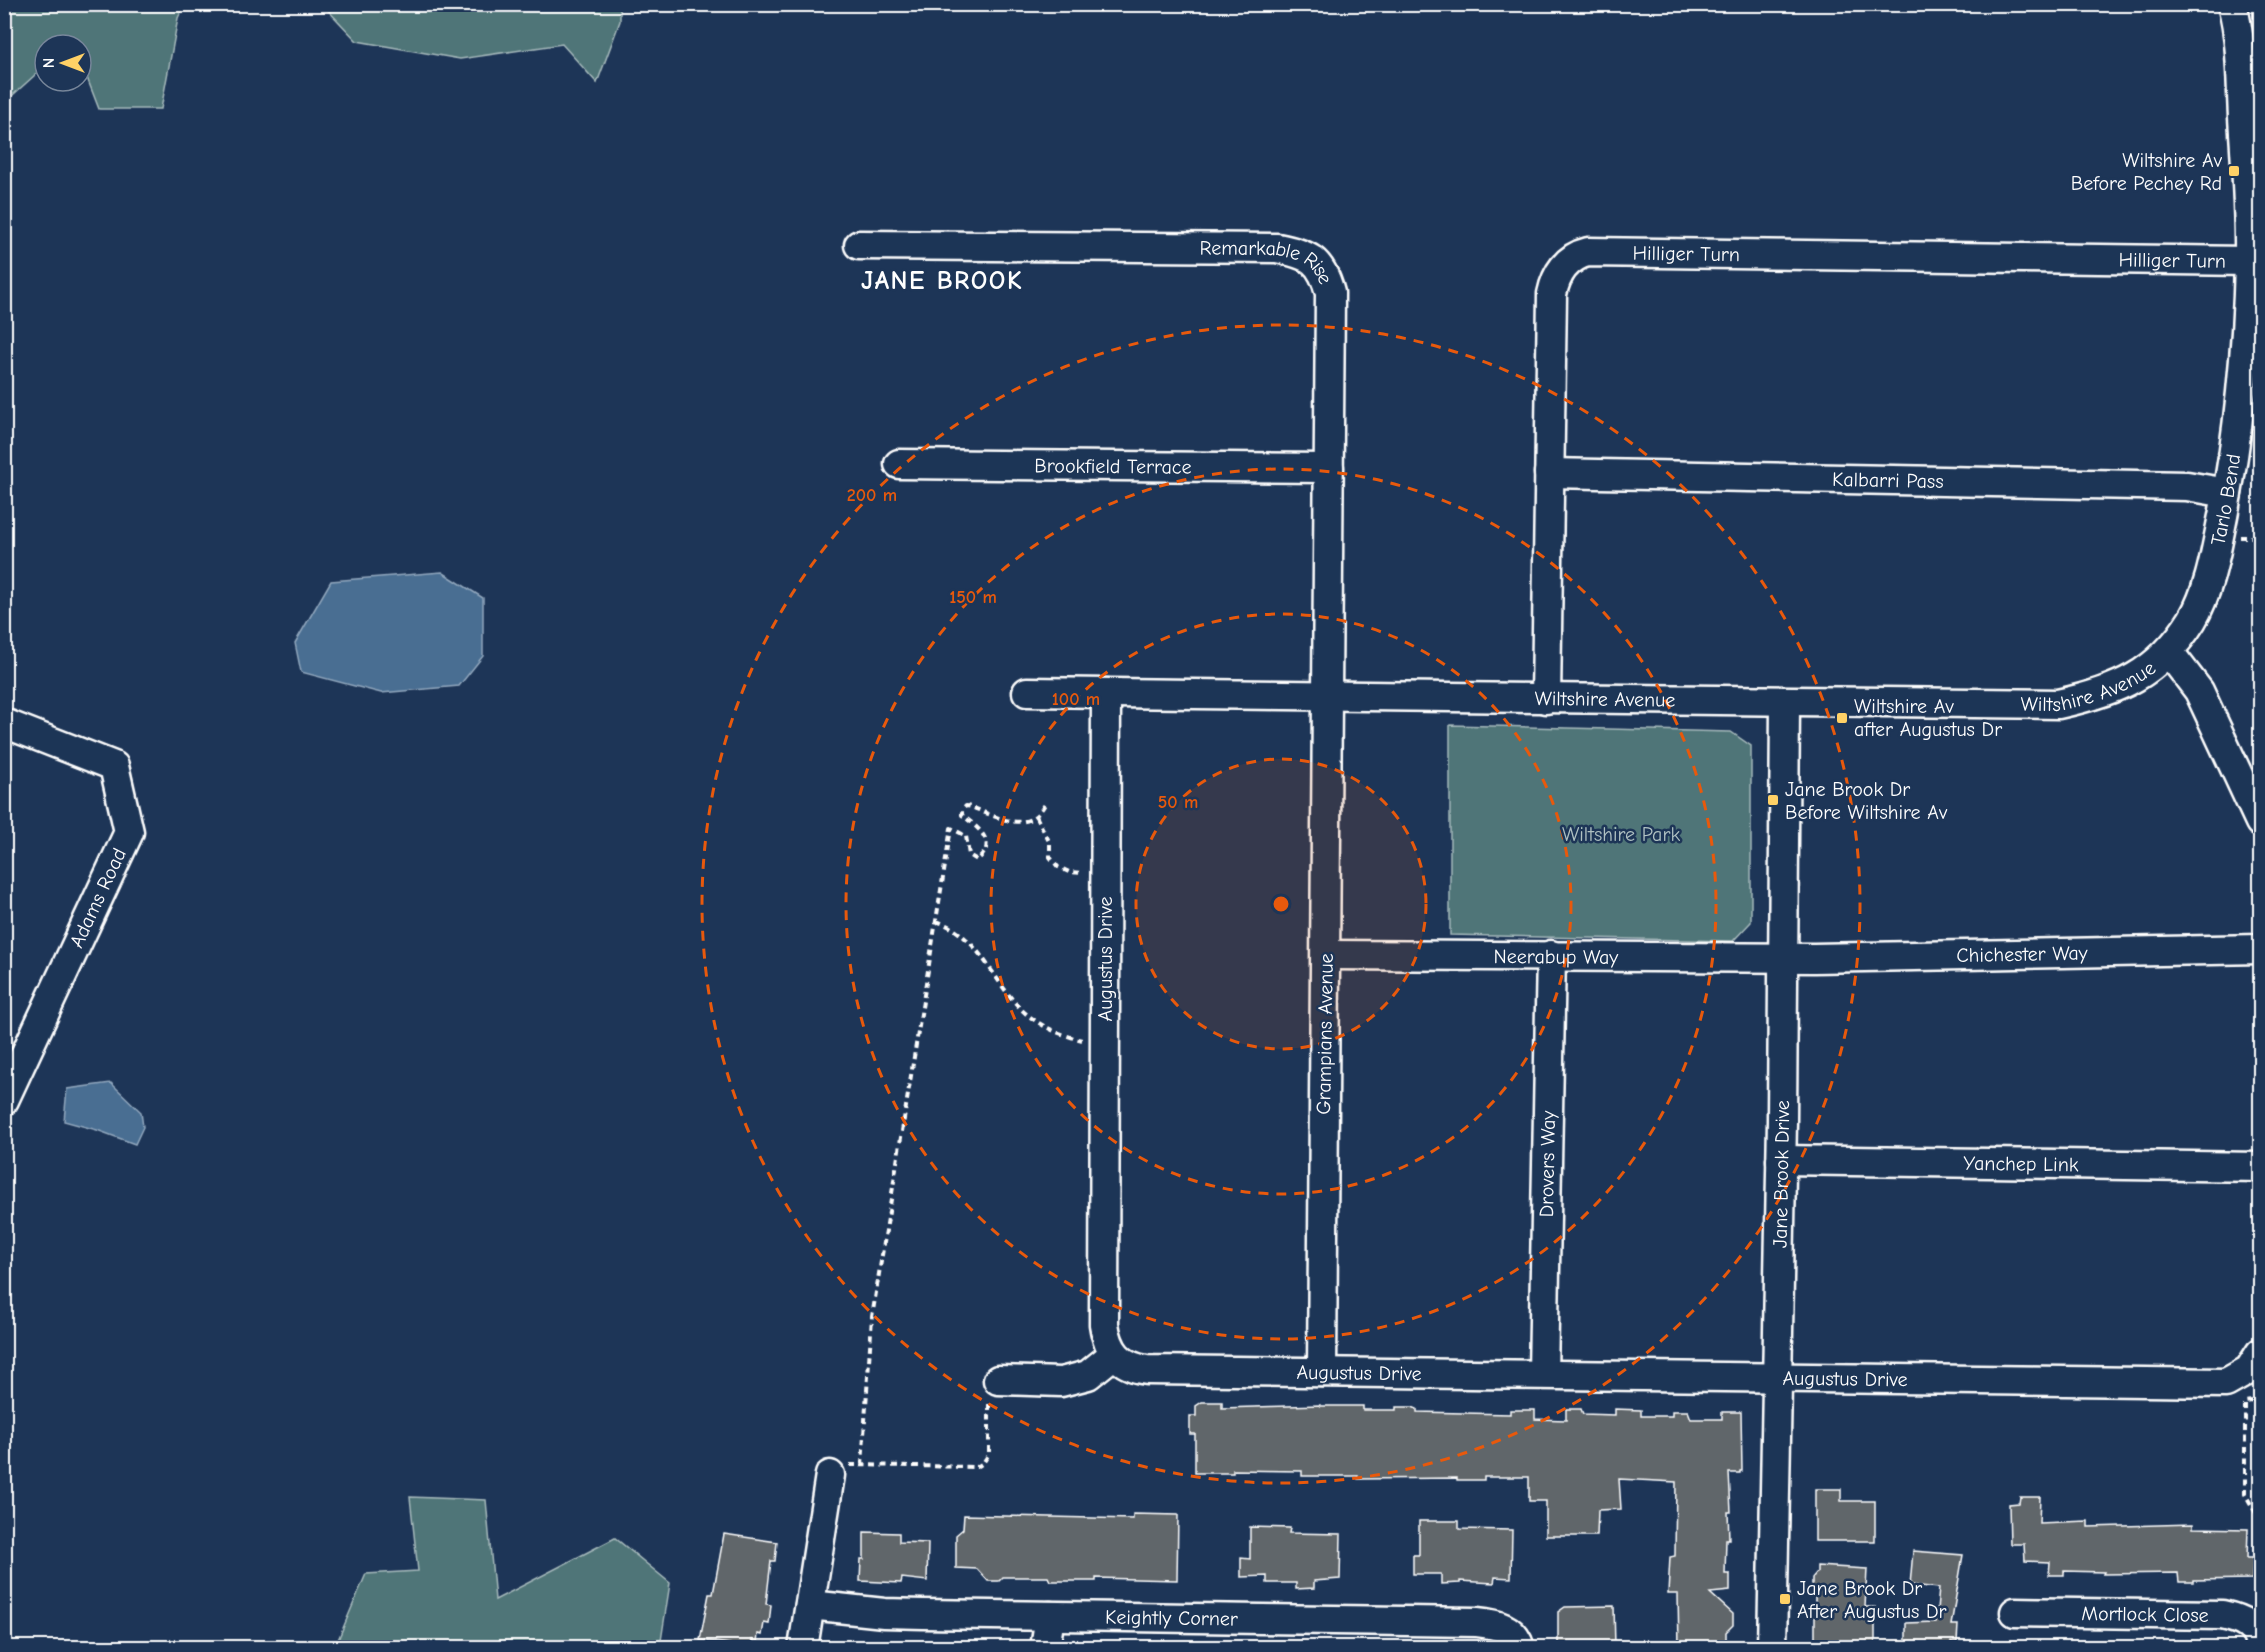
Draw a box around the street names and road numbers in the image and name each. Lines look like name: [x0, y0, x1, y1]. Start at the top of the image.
street label: Remarkable Rise: [1200, 236, 1338, 287]
street label: Hilliger Turn: [1632, 241, 1740, 266]
street label: Hilliger Turn: [2118, 248, 2226, 272]
street label: Tarlo Bend: [2206, 452, 2245, 548]
street label: Brookfield Terrace: [1034, 454, 1192, 478]
street label: Kalbarri Pass: [1832, 467, 1944, 493]
street label: Wiltshire Avenue: [2020, 656, 2160, 716]
street label: Wiltshire Avenue: [1534, 686, 1676, 711]
street label: Adams Road: [65, 845, 131, 951]
street label: Augustus Drive: [1094, 897, 1117, 1021]
street label: Chichester Way: [1956, 941, 2088, 967]
street label: Neerabup Way: [1494, 945, 1618, 968]
street label: Grampians Avenue: [1312, 953, 1338, 1115]
street label: Jane Brook Drive: [1768, 1100, 1794, 1248]
street label: Drovers Way: [1534, 1110, 1560, 1218]
street label: Yanchep Link: [1963, 1151, 2079, 1176]
street label: Augustus Drive: [1296, 1360, 1422, 1385]
street label: Augustus Drive: [1782, 1366, 1908, 1391]
street label: Mortlock Close: [2081, 1601, 2209, 1626]
street label: Keightly Corner: [1105, 1605, 1238, 1630]

